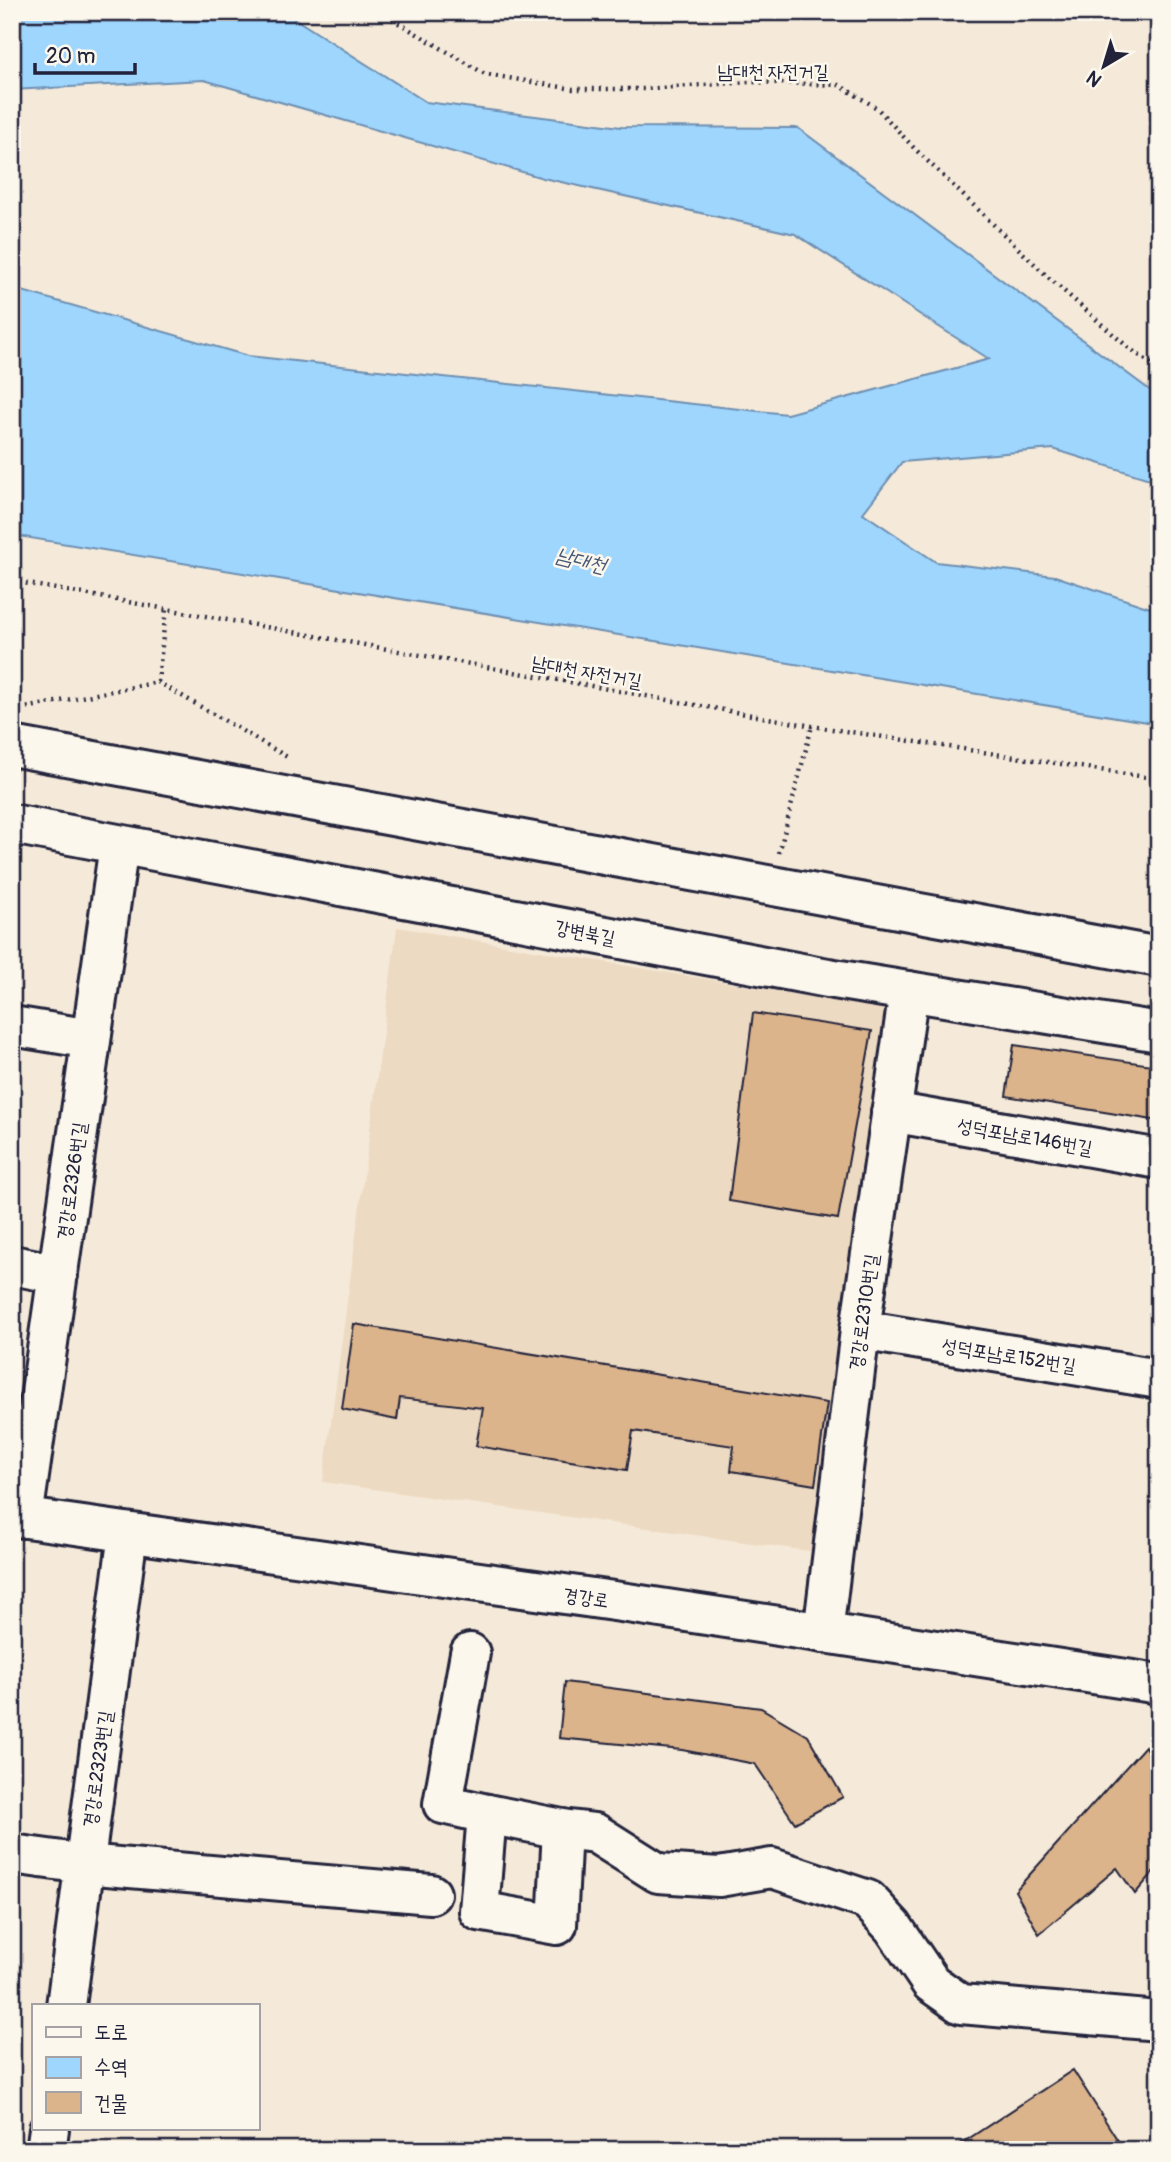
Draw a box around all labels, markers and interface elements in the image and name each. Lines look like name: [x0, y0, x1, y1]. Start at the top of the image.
scale bar: [35, 32, 135, 76]
north arrow: [1070, 32, 1140, 102]
text: 20 m: [46, 43, 95, 70]
street label: 남대천 자전거길: [717, 60, 829, 84]
text: N: [1082, 65, 1107, 92]
water label: 남대천: [553, 541, 611, 580]
street label: 남대천 자전거길: [530, 651, 644, 693]
street label: 강변북길: [553, 915, 617, 951]
street label: 성덕포남로146번길: [956, 1113, 1094, 1161]
street label: 경강로2326번길: [52, 1121, 92, 1242]
street label: 경강로2310번길: [844, 1252, 884, 1372]
street label: 성덕포남로152번길: [940, 1334, 1078, 1378]
street label: 경강로: [561, 1583, 610, 1613]
street label: 경강로2323번길: [78, 1709, 118, 1829]
legend: [32, 2004, 259, 2130]
text: 도로: [94, 2019, 128, 2046]
text: 수역: [94, 2054, 128, 2081]
text: 건물: [94, 2090, 128, 2117]

